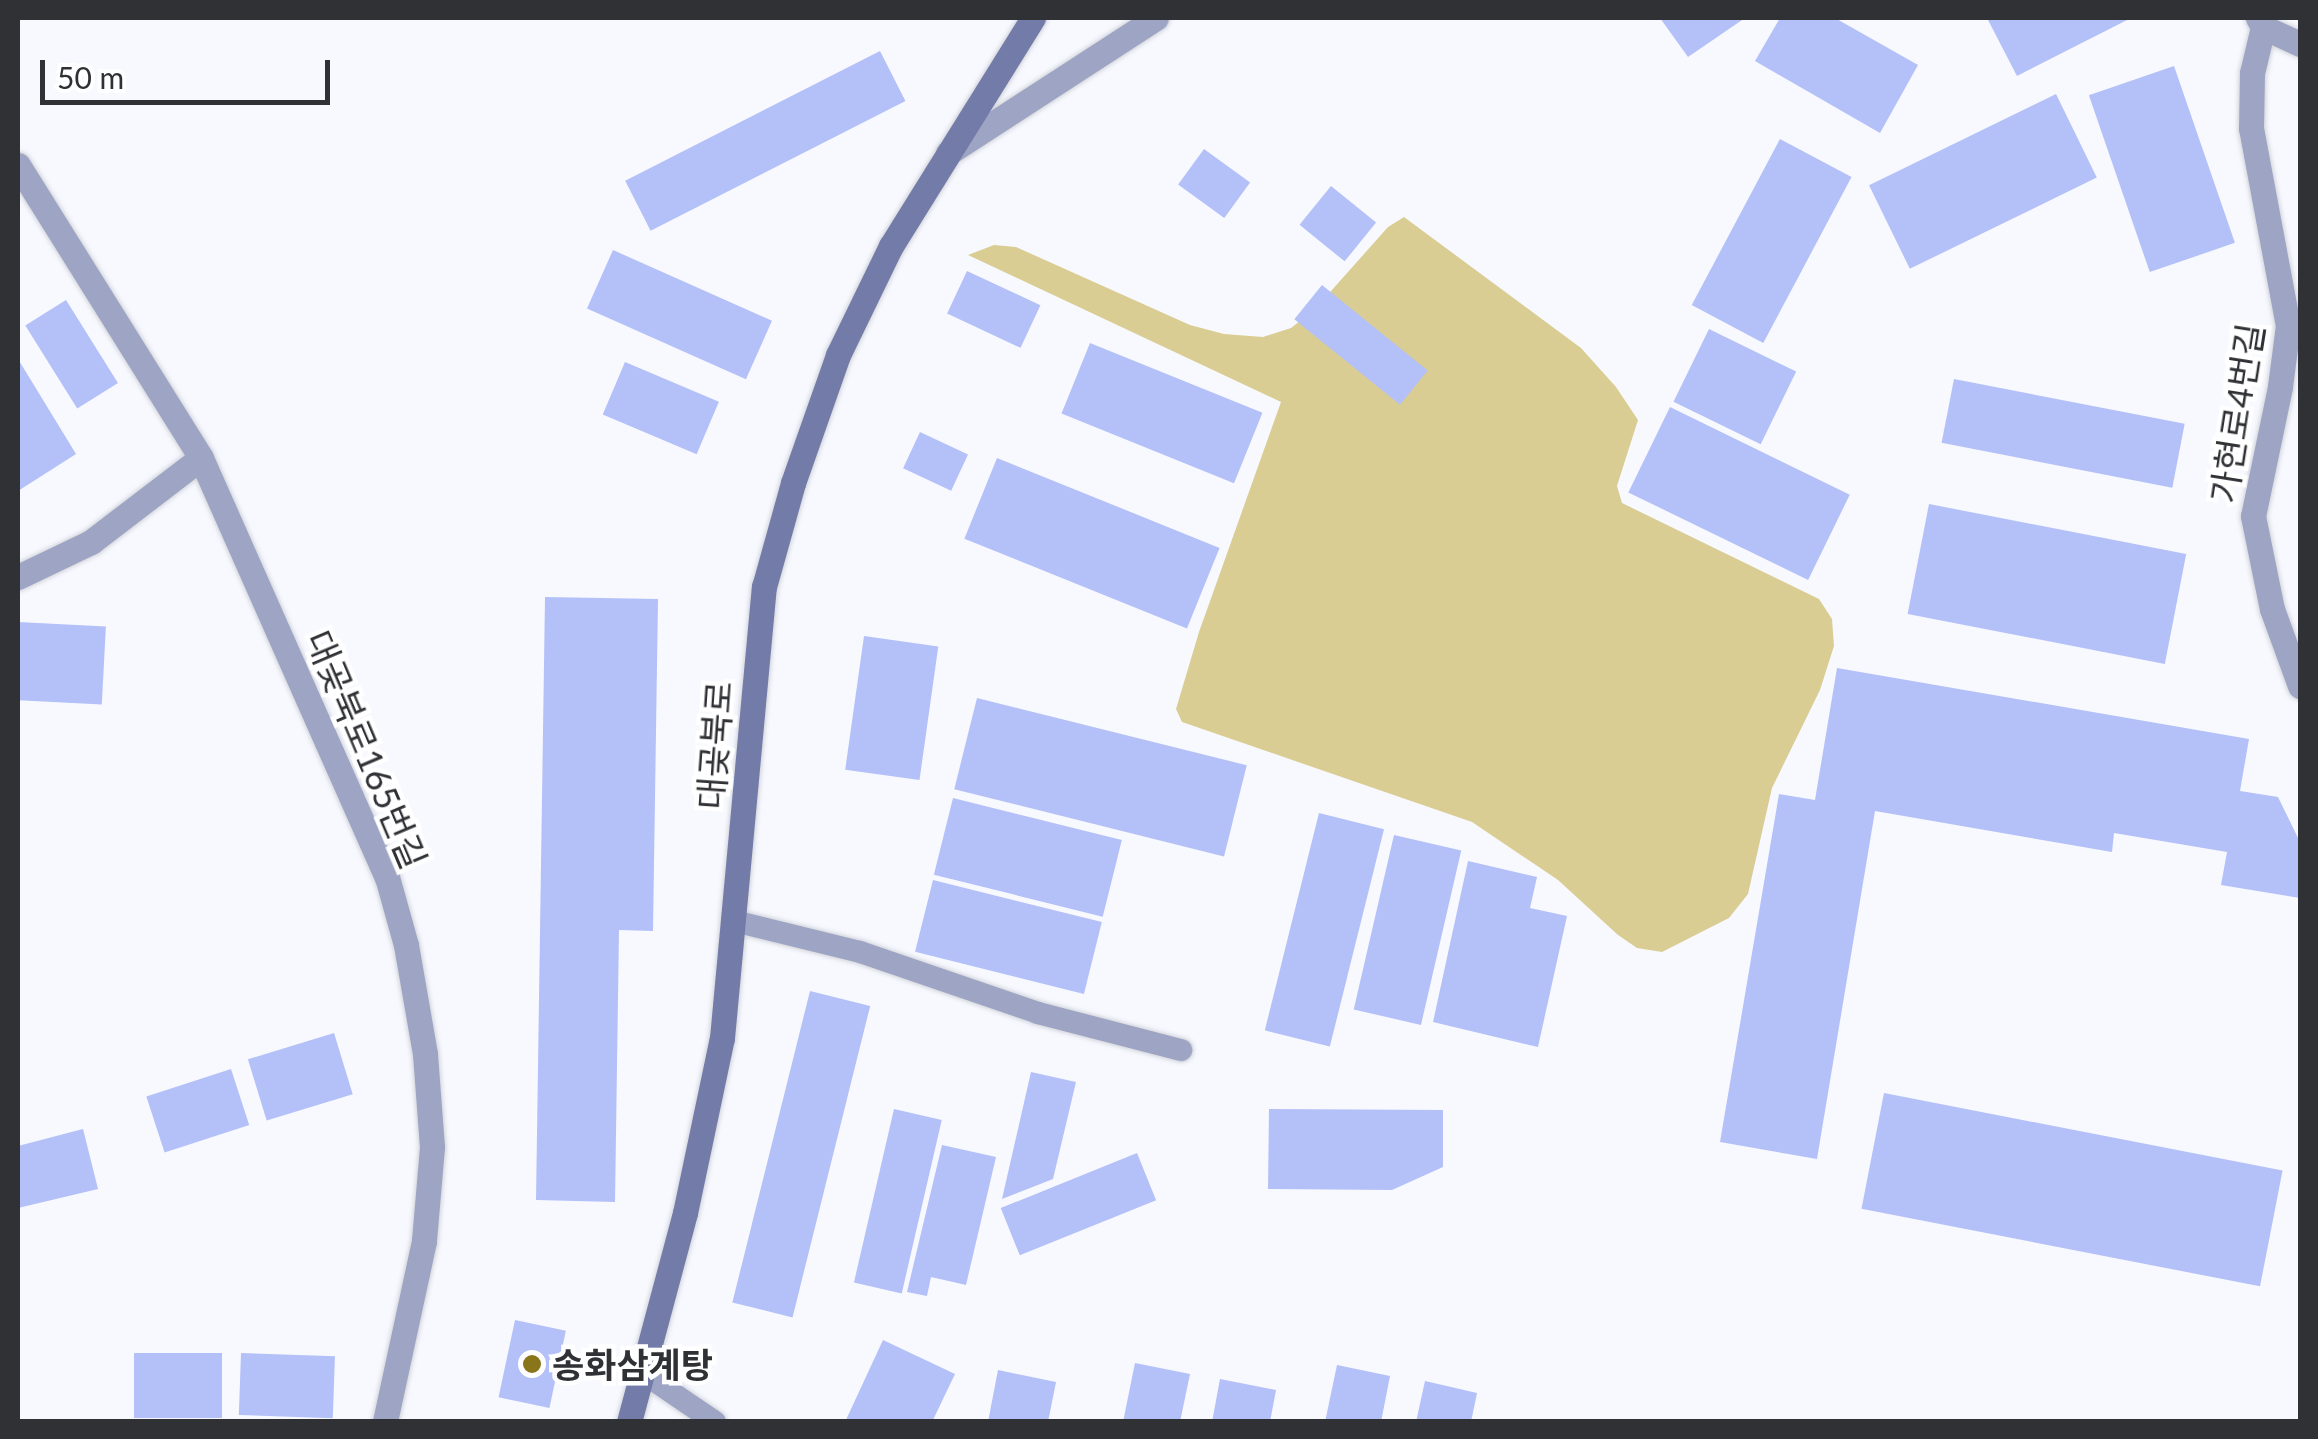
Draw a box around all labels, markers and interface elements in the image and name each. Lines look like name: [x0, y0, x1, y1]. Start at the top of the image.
scale bar: [45, 40, 335, 102]
text: 50 m: [57, 59, 124, 95]
street label: 가현로4번길: [2201, 320, 2271, 506]
street label: 대곶북로165번길: [298, 624, 436, 874]
street label: 대곶북로: [689, 679, 739, 811]
place label: 송화삼계탕: [552, 1343, 713, 1385]
marker: 송화삼계탕: [521, 1353, 543, 1375]

